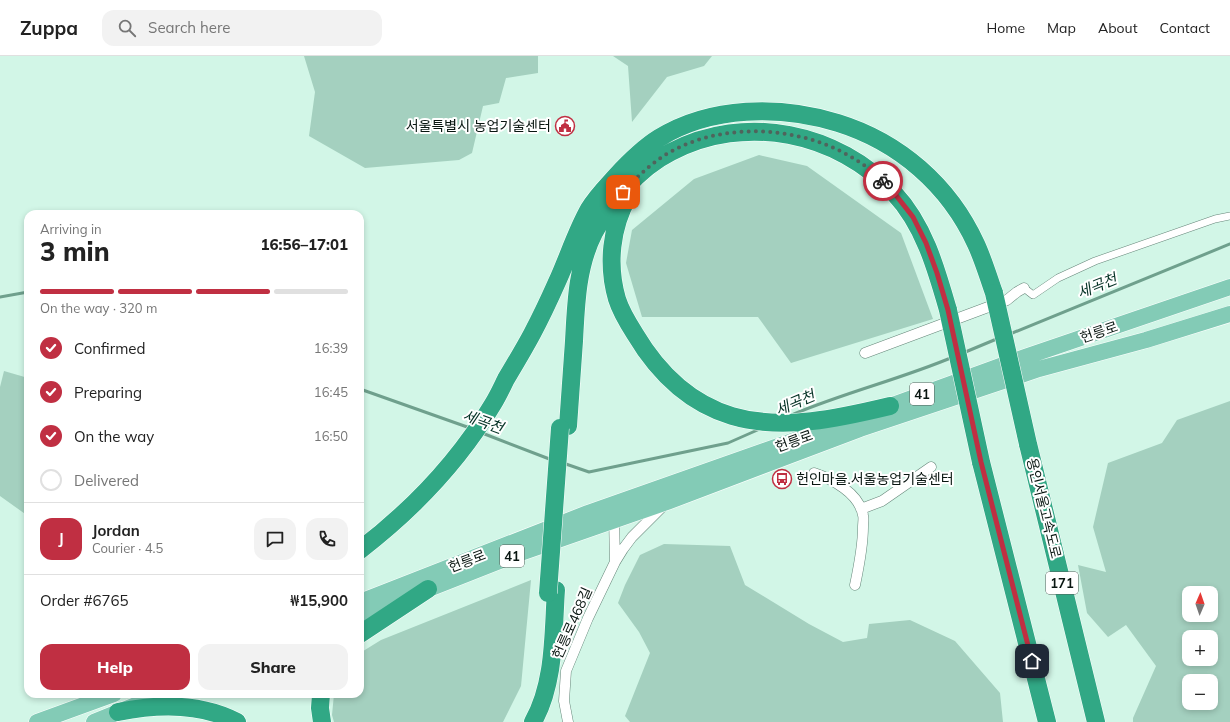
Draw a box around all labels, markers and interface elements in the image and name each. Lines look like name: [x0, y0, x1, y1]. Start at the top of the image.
search box: [102, 10, 382, 46]
text: Zuppa: [20, 16, 78, 40]
icon: search: [116, 17, 138, 39]
text: Search here: [148, 18, 230, 37]
text: Home: [986, 19, 1025, 37]
text: Map: [1047, 19, 1076, 37]
text: About: [1098, 19, 1138, 37]
text: Contact: [1160, 19, 1210, 37]
public building icon: 서울특별시 농업기술센터: [554, 115, 576, 137]
place label: 서울특별시 농업기술센터: [406, 117, 551, 135]
courier: [863, 161, 903, 201]
icon: bike: [872, 170, 894, 192]
pin: [606, 175, 640, 209]
icon: bag: [612, 181, 634, 203]
text: Arriving in: [40, 221, 102, 237]
text: 3 min: [40, 235, 110, 268]
text: 16:56–17:01: [261, 235, 348, 254]
water label: 세곡천: [1074, 268, 1122, 302]
text: On the way · 320 m: [40, 300, 157, 316]
street label: 헌릉로: [1078, 317, 1120, 347]
icon: check: [40, 337, 62, 359]
text: Confirmed: [74, 339, 145, 358]
text: 16:39: [314, 340, 348, 356]
icon: check: [40, 381, 62, 403]
text: Preparing: [74, 383, 142, 402]
road number: 41: [910, 383, 934, 405]
text: 16:45: [314, 384, 348, 400]
water label: 세곡천: [772, 385, 820, 419]
water label: 세곡천: [460, 406, 508, 438]
icon: check: [40, 425, 62, 447]
street label: 헌릉로: [773, 426, 815, 456]
text: On the way: [74, 427, 154, 446]
text: 16:50: [314, 428, 348, 444]
street label: 용인서울고속도로: [1023, 456, 1065, 560]
bus stop icon: 헌인마을.서울농업기술센터: [771, 468, 793, 490]
place label: 헌인마을.서울농업기술센터: [796, 470, 954, 488]
text: Delivered: [74, 471, 139, 490]
button: chat: [254, 518, 296, 560]
button: phone: [306, 518, 348, 560]
text: Jordan: [92, 521, 140, 540]
text: J: [58, 529, 64, 548]
text: Courier · 4.5: [92, 540, 163, 556]
road number: 41: [500, 545, 524, 567]
street label: 헌릉로: [446, 546, 488, 576]
road number: 171: [1046, 572, 1078, 594]
street label: 헌릉로468길: [548, 584, 596, 662]
north arrow: [1182, 586, 1218, 622]
map controls: [1182, 586, 1218, 710]
text: Order #6765: [40, 591, 128, 610]
text: ₩15,900: [290, 591, 348, 610]
button: +: [1182, 630, 1218, 666]
button: Help: [40, 644, 190, 690]
button: Share: [198, 644, 348, 690]
pin: [1015, 644, 1049, 678]
icon: home: [1021, 650, 1043, 672]
button: −: [1182, 674, 1218, 710]

